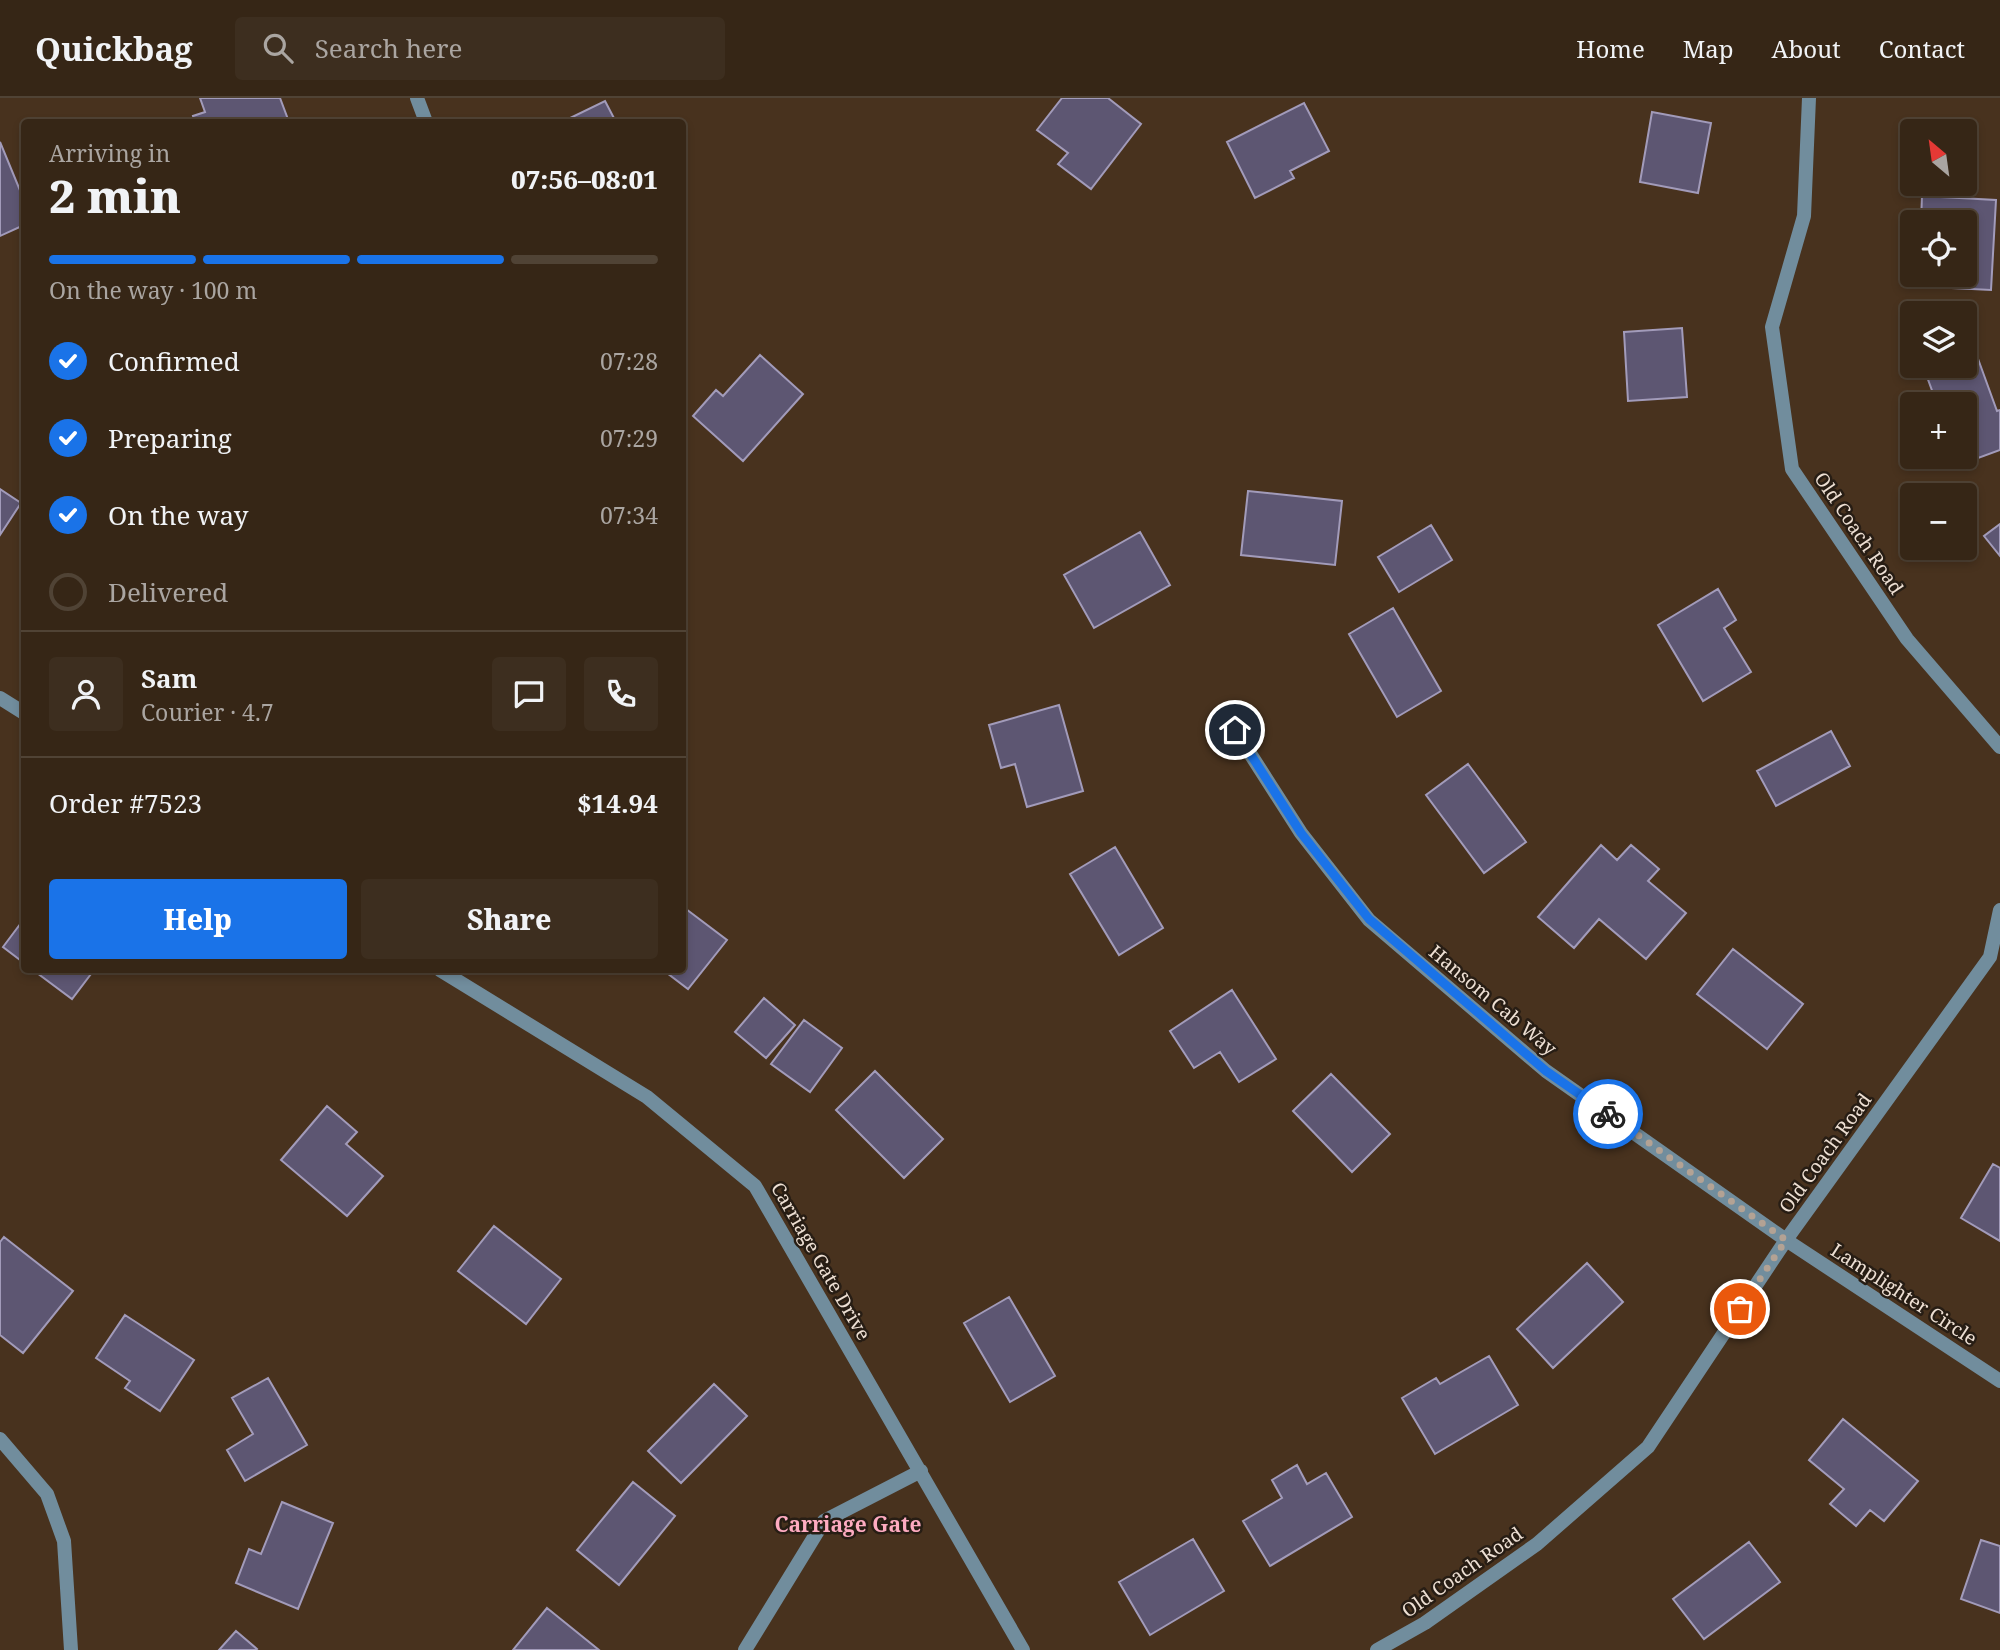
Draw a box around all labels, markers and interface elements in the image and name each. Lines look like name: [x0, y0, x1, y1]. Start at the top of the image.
search box: [235, 17, 725, 80]
text: Quickbag: [35, 26, 193, 71]
icon: search: [259, 29, 297, 67]
text: Search here: [315, 30, 462, 66]
text: Home: [1576, 32, 1645, 65]
text: Map: [1683, 32, 1734, 65]
text: About: [1772, 32, 1841, 65]
text: Contact: [1879, 32, 1965, 65]
north arrow: [1900, 119, 1978, 196]
map controls: [1900, 119, 1977, 560]
text: Arriving in: [49, 137, 170, 169]
text: 07:56–08:01: [511, 161, 658, 197]
text: 2 min: [49, 164, 181, 226]
button: locate: [1900, 210, 1977, 287]
text: On the way · 100 m: [49, 274, 257, 306]
button: layers: [1900, 301, 1977, 378]
icon: check: [49, 342, 87, 380]
text: Confirmed: [108, 343, 240, 379]
text: 07:28: [600, 345, 658, 377]
button: +: [1900, 392, 1977, 469]
icon: check: [49, 419, 87, 457]
text: Preparing: [108, 420, 232, 456]
text: 07:29: [600, 422, 658, 454]
street label: Old Coach Road: [1808, 467, 1910, 599]
button: −: [1900, 483, 1977, 560]
icon: check: [49, 496, 87, 534]
text: On the way: [108, 497, 248, 533]
text: 07:34: [600, 499, 658, 531]
text: Delivered: [108, 574, 228, 610]
button: person: [49, 657, 123, 731]
button: chat: [492, 657, 566, 731]
button: phone: [584, 657, 658, 731]
text: Sam: [141, 660, 197, 696]
text: Courier · 4.7: [141, 696, 274, 728]
pin: [1205, 700, 1265, 760]
icon: home: [1216, 711, 1254, 749]
text: Order #7523: [49, 785, 202, 821]
text: $14.94: [577, 785, 658, 821]
button: Help: [49, 879, 347, 959]
button: Share: [361, 879, 658, 959]
street label: Hansom Cab Way: [1424, 939, 1562, 1061]
courier: [1573, 1079, 1643, 1149]
street label: Old Coach Road: [1773, 1088, 1877, 1218]
icon: bike: [1589, 1095, 1627, 1133]
street label: Carriage Gate Drive: [765, 1177, 877, 1345]
street label: Lamplighter Circle: [1826, 1237, 1982, 1351]
pin: [1710, 1279, 1770, 1339]
icon: bag: [1721, 1290, 1759, 1328]
district label: Carriage Gate: [774, 1510, 922, 1538]
street label: Old Coach Road: [1396, 1520, 1528, 1623]

